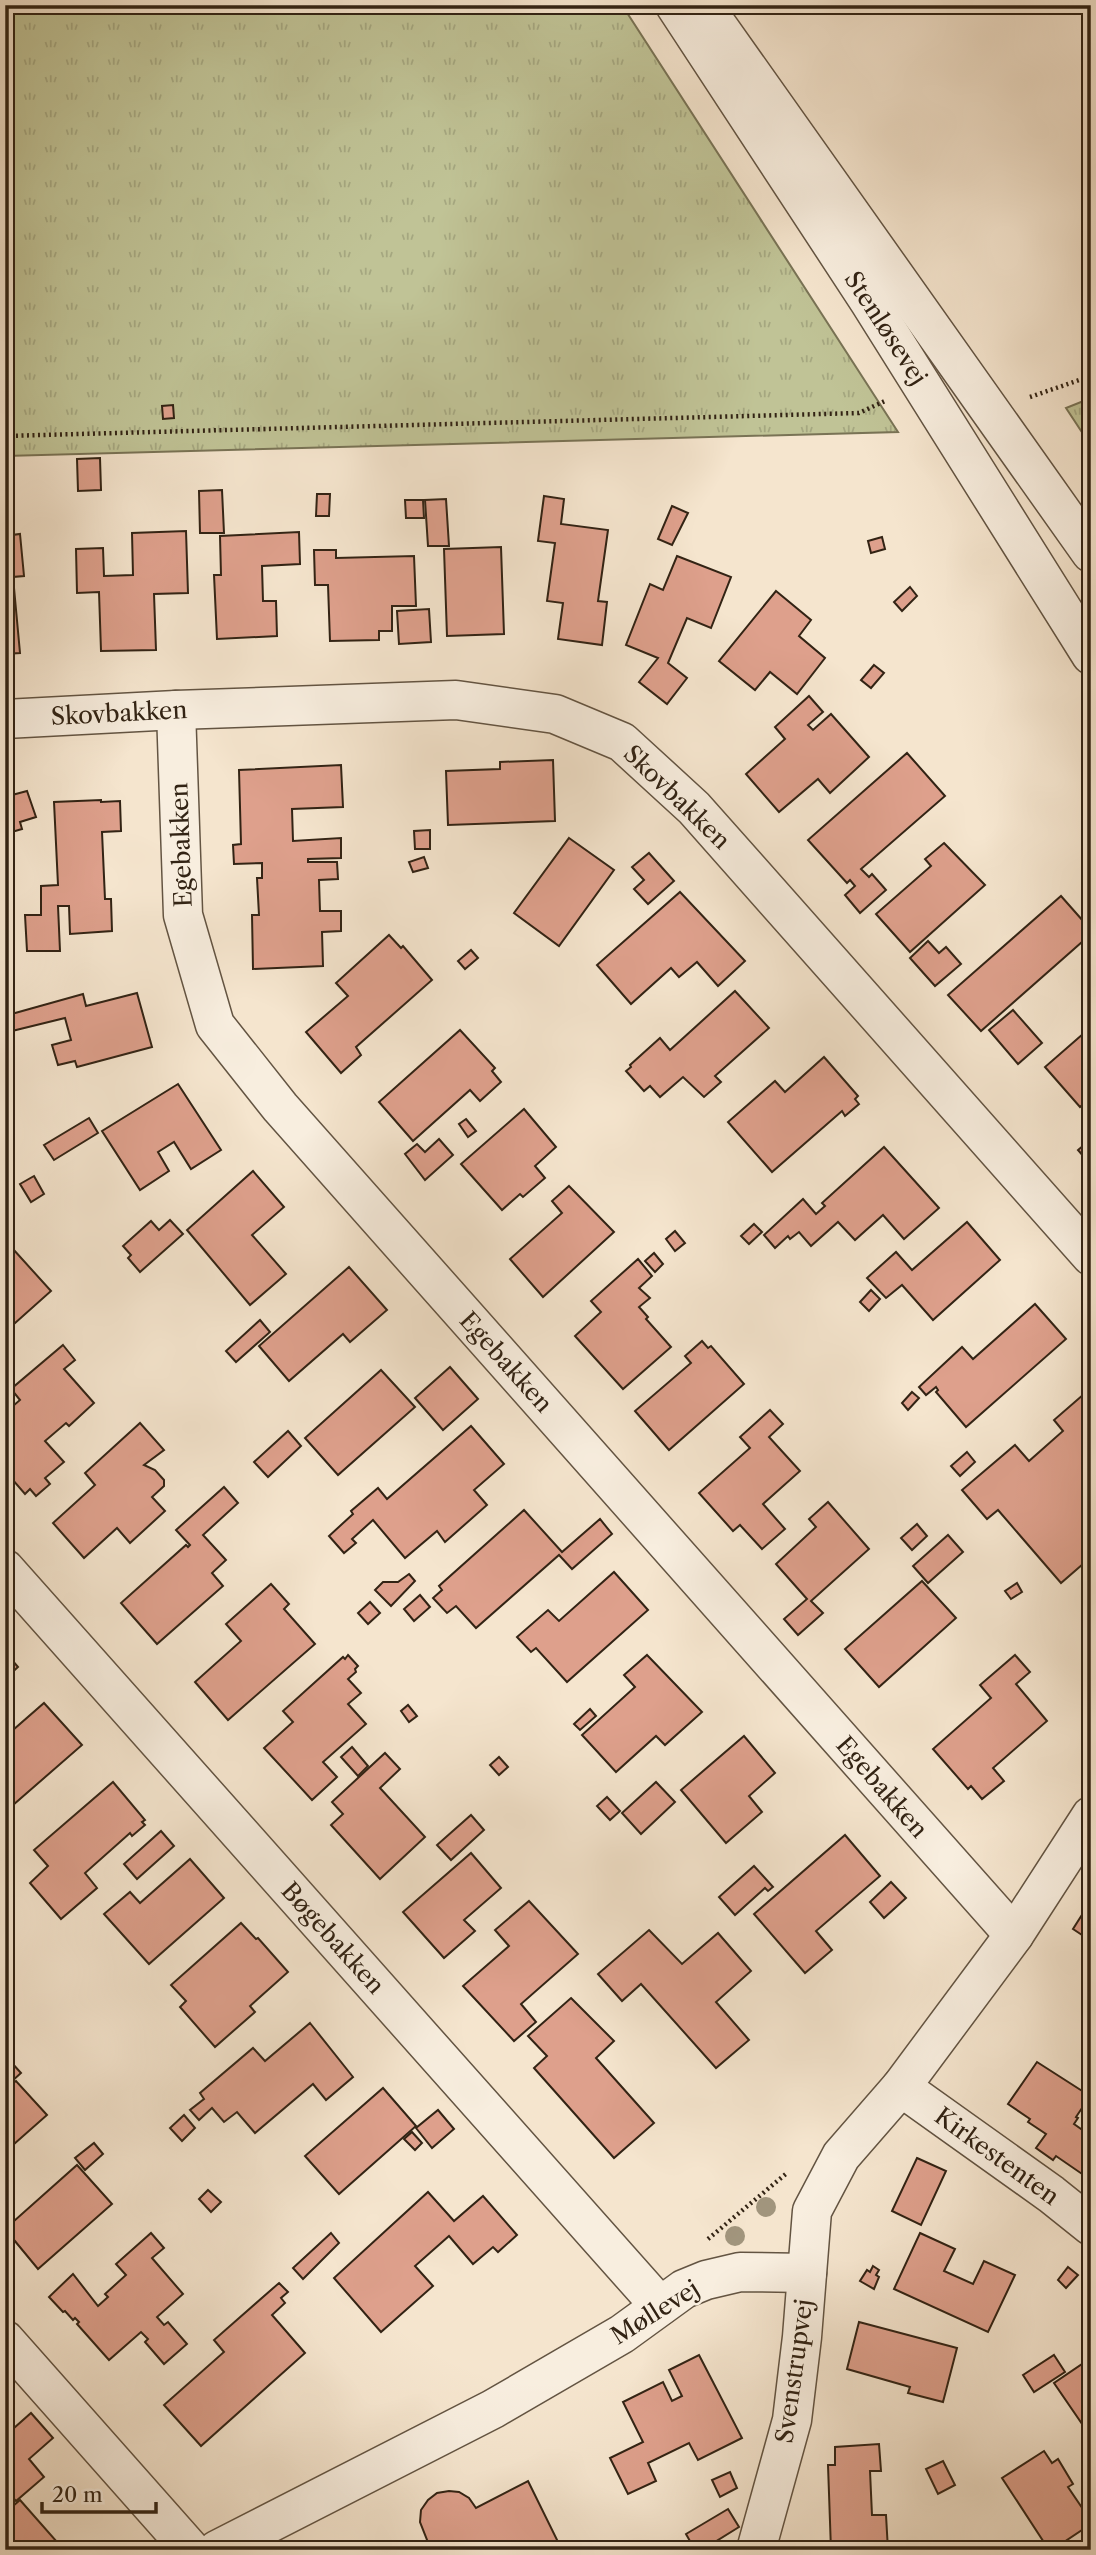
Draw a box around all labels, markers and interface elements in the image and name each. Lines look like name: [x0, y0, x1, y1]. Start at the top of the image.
street label: Stenløsevej: [839, 266, 933, 390]
street label: Skovbakken: [50, 695, 188, 731]
street label: Skovbakken: [618, 739, 736, 855]
street label: Egebakken: [164, 782, 198, 908]
street label: Egebakken: [453, 1306, 559, 1418]
street label: Egebakken: [830, 1730, 934, 1844]
street label: Bøgebakken: [275, 1876, 391, 2000]
street label: Kirkestenten: [929, 2101, 1065, 2211]
street label: Møllevej: [606, 2274, 704, 2350]
street label: Svenstrupvej: [770, 2297, 818, 2445]
scale bar: [42, 2471, 156, 2515]
text: 20 m: [52, 2482, 103, 2507]

